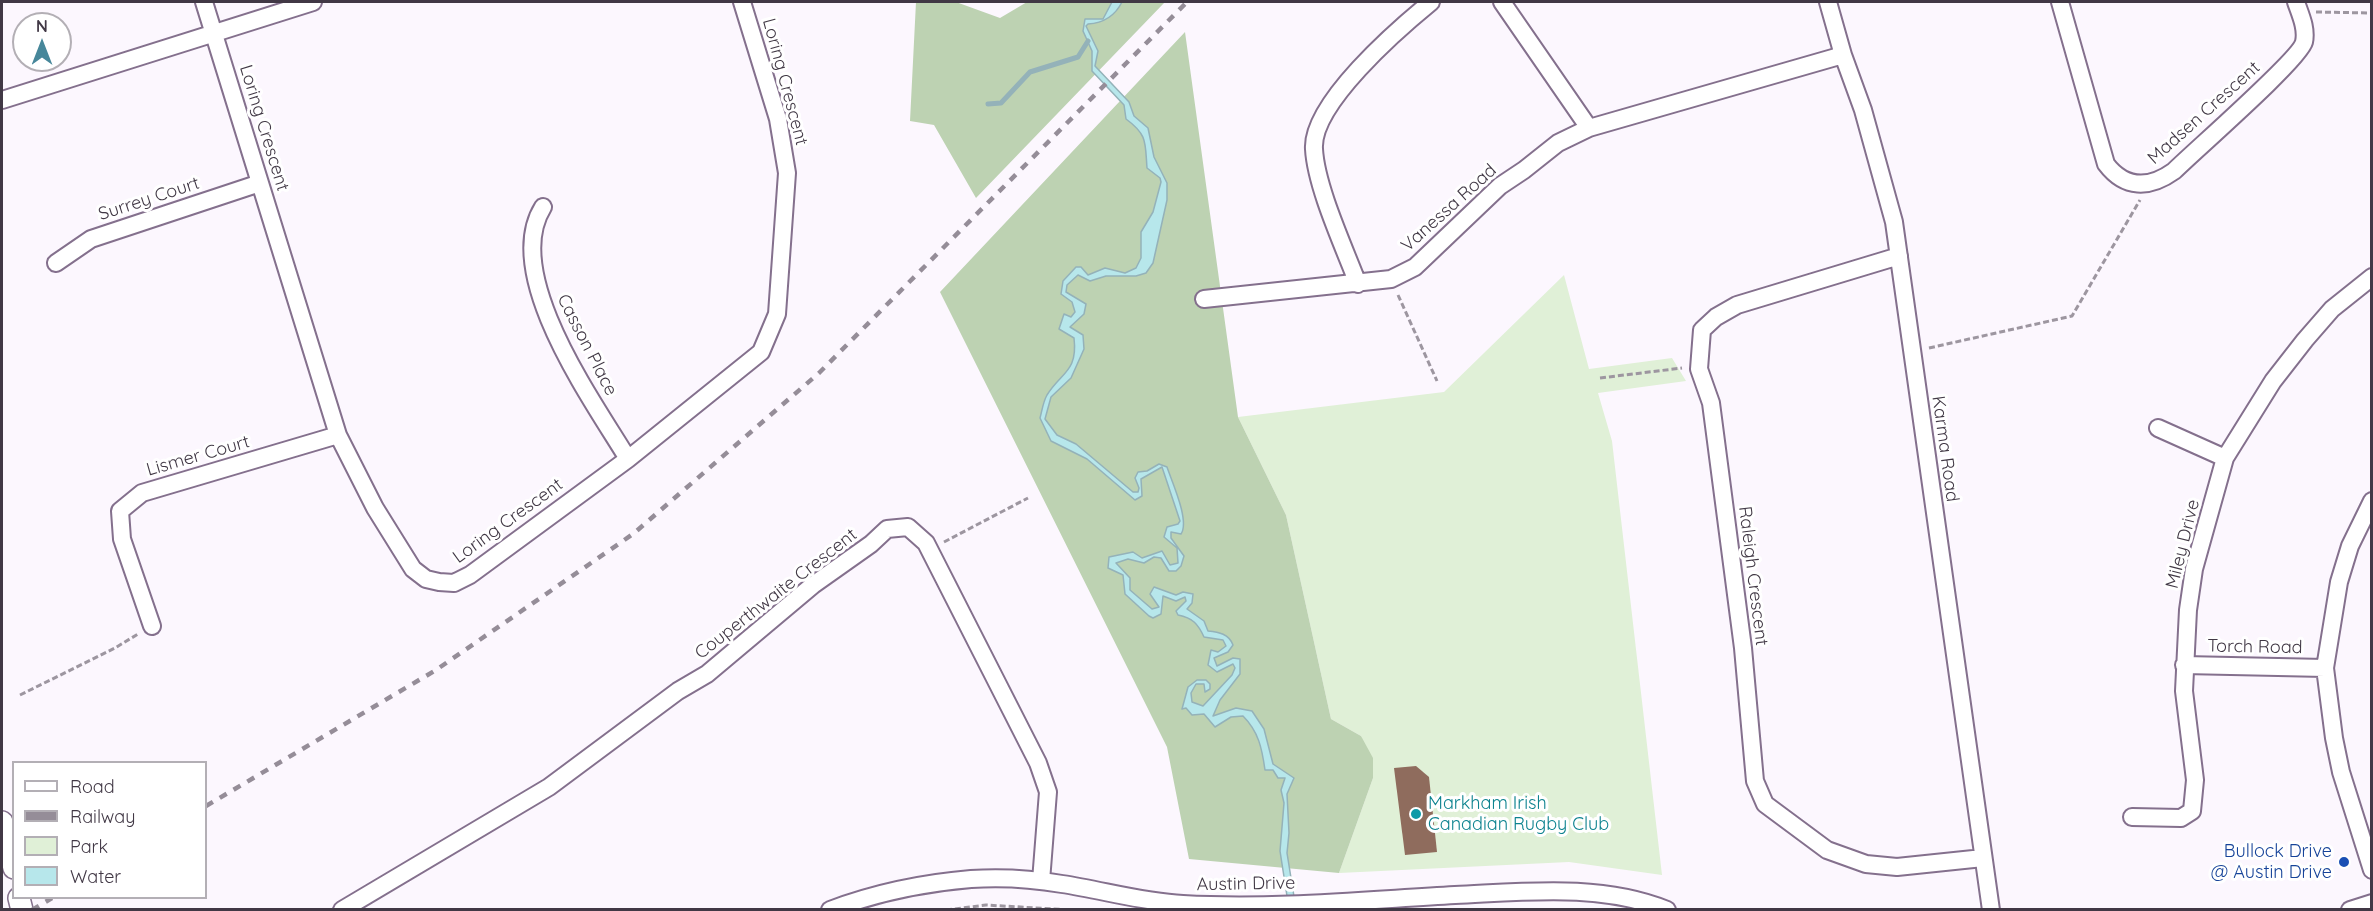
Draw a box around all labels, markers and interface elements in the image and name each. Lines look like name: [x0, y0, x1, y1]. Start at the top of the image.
north arrow: [12, 12, 72, 72]
text: N: [36, 16, 48, 36]
street label: Loring Crescent: [758, 16, 812, 148]
street label: Madsen Crescent: [2143, 57, 2265, 169]
street label: Loring Crescent: [235, 62, 293, 194]
street label: Vanessa Road: [1397, 160, 1501, 256]
street label: Surrey Court: [96, 173, 202, 225]
street label: Casson Place: [552, 291, 622, 399]
street label: Karma Road: [1927, 395, 1963, 503]
street label: Lismer Court: [144, 431, 252, 481]
street label: Loring Crescent: [449, 474, 567, 568]
street label: Miley Drive: [2161, 497, 2205, 591]
street label: Raleigh Crescent: [1734, 505, 1772, 647]
street label: Couperthwaite Crescent: [691, 524, 861, 664]
street label: Torch Road: [2207, 635, 2303, 659]
legend: [12, 761, 207, 899]
text: Road: [70, 775, 115, 798]
place label: Markham Irish Canadian Rugby Club: [1428, 793, 1609, 836]
text: Railway: [70, 805, 136, 828]
marker: Markham Irish Canadian Rugby Club: [1409, 807, 1423, 821]
text: Park: [70, 835, 108, 858]
place label: Bullock Drive @ Austin Drive: [2211, 841, 2332, 884]
marker: Bullock Drive @ Austin Drive: [2337, 855, 2351, 869]
text: Water: [70, 865, 121, 888]
street label: Austin Drive: [1196, 872, 1296, 896]

